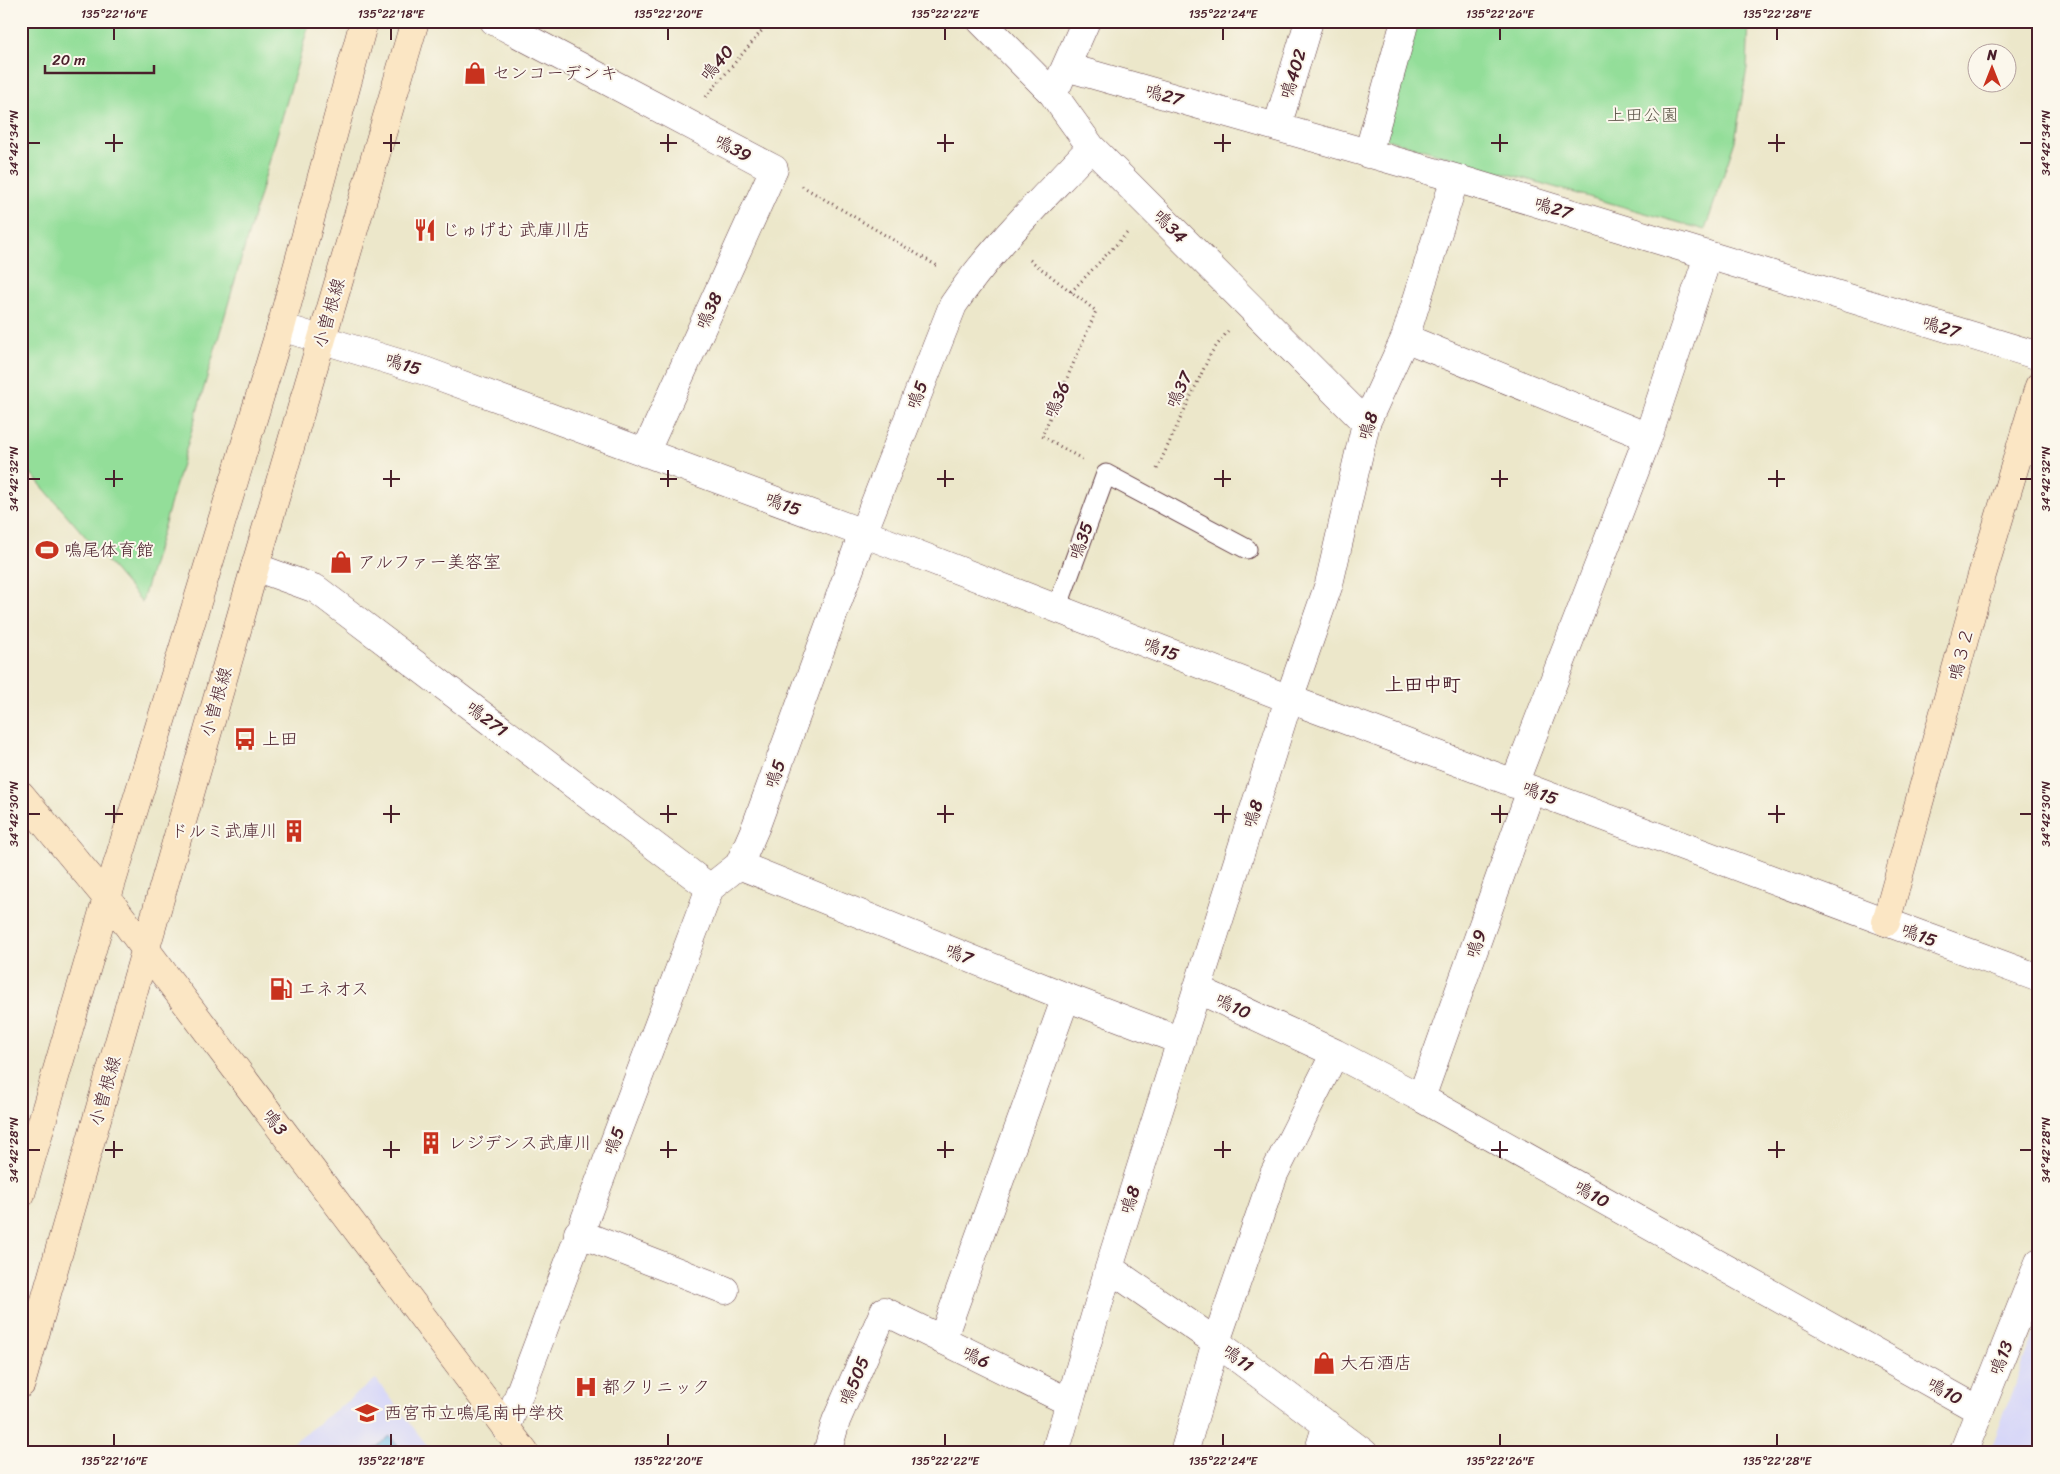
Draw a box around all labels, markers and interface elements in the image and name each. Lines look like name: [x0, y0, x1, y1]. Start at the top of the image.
text: 135°22'16"E: [81, 3, 148, 25]
text: 135°22'18"E: [358, 3, 426, 25]
text: 135°22'20"E: [634, 3, 704, 25]
text: 135°22'22"E: [911, 3, 980, 25]
text: 135°22'24"E: [1189, 3, 1259, 25]
text: 135°22'26"E: [1466, 3, 1535, 25]
text: 135°22'28"E: [1743, 3, 1812, 25]
street label: 鳴40: [692, 37, 742, 89]
scale bar: [45, 42, 154, 74]
north arrow: [1968, 42, 2018, 92]
text: N: [1986, 43, 1997, 68]
street label: 鳴402: [1270, 45, 1316, 103]
text: 20 m: [52, 47, 86, 73]
place label: センコーデンキ: [492, 57, 618, 89]
shop icon: センコーデンキ: [462, 60, 488, 86]
street label: 鳴27: [1141, 74, 1189, 116]
park label: 上田公園: [1607, 99, 1679, 131]
text: 34°42'34"N: [3, 110, 25, 176]
text: 34°42'34"N: [2035, 110, 2057, 176]
street label: 鳴39: [708, 125, 758, 171]
street label: 鳴27: [1530, 187, 1578, 229]
street label: 鳴34: [1145, 201, 1195, 251]
place label: じゅげむ 武庫川店: [442, 214, 591, 246]
restaurant icon: じゅげむ 武庫川店: [412, 217, 438, 243]
street label: 小曽根線: [304, 274, 354, 352]
street label: 鳴38: [686, 287, 732, 335]
street label: 鳴27: [1918, 306, 1966, 348]
street label: 鳴15: [381, 343, 425, 385]
street label: 鳴37: [1156, 364, 1202, 414]
street label: 鳴5: [897, 376, 937, 414]
street label: 鳴36: [1035, 376, 1079, 424]
street label: 鳴8: [1348, 407, 1388, 445]
text: 34°42'32"N: [3, 446, 25, 511]
text: 34°42'32"N: [2035, 446, 2057, 511]
street label: 鳴15: [760, 483, 806, 525]
street label: 鳴35: [1059, 517, 1103, 565]
place label: 鳴尾体育館: [64, 534, 154, 566]
sports icon: 鳴尾体育館: [34, 537, 60, 563]
place label: アルファー美容室: [358, 546, 501, 578]
shop icon: アルファー美容室: [328, 549, 354, 575]
street label: 鳴３２: [1939, 624, 1983, 684]
street label: 鳴15: [1138, 627, 1184, 671]
street label: 小曽根線: [191, 663, 241, 741]
district label: 上田中町: [1385, 668, 1461, 701]
street label: 鳴271: [459, 692, 515, 746]
place label: 上田: [262, 723, 298, 755]
bus stop icon: 上田: [232, 726, 258, 752]
street label: 鳴5: [755, 755, 795, 793]
street label: 鳴15: [1517, 771, 1563, 815]
text: 34°42'30"N: [3, 781, 25, 847]
text: 34°42'30"N: [2035, 781, 2057, 847]
street label: 鳴8: [1233, 795, 1273, 833]
place label: ドルミ武庫川: [170, 815, 278, 847]
building icon: ドルミ武庫川: [281, 818, 307, 844]
street label: 鳴15: [1896, 914, 1942, 956]
street label: 鳴9: [1456, 925, 1496, 963]
street label: 鳴7: [940, 934, 980, 975]
place label: エネオス: [298, 973, 369, 1005]
fuel station icon: エネオス: [268, 976, 294, 1002]
street label: 鳴10: [1209, 984, 1257, 1028]
street label: 小曽根線: [80, 1052, 130, 1130]
street label: 鳴3: [254, 1101, 296, 1143]
text: 34°42'28"N: [3, 1117, 25, 1183]
text: 34°42'28"N: [2035, 1117, 2057, 1183]
street label: 鳴5: [594, 1122, 634, 1160]
place label: レジデンス武庫川: [448, 1127, 592, 1159]
building icon: レジデンス武庫川: [418, 1130, 444, 1156]
street label: 鳴10: [1568, 1171, 1616, 1217]
street label: 鳴8: [1110, 1181, 1150, 1219]
street label: 鳴11: [1215, 1335, 1261, 1381]
street label: 鳴13: [1979, 1335, 2023, 1381]
street label: 鳴6: [956, 1336, 996, 1378]
place label: 大石酒店: [1340, 1347, 1412, 1379]
shop icon: 大石酒店: [1311, 1350, 1337, 1376]
street label: 鳴505: [829, 1351, 879, 1411]
street label: 鳴10: [1921, 1368, 1969, 1414]
place label: 都クリニック: [602, 1371, 710, 1403]
hospital icon: 都クリニック: [573, 1374, 599, 1400]
place label: 西宮市立鳴尾南中学校: [384, 1397, 564, 1429]
school or university icon: 西宮市立鳴尾南中学校: [354, 1400, 380, 1426]
text: 135°22'16"E: [81, 1450, 148, 1472]
text: 135°22'18"E: [358, 1450, 426, 1472]
text: 135°22'20"E: [634, 1450, 704, 1472]
text: 135°22'22"E: [911, 1450, 980, 1472]
text: 135°22'24"E: [1189, 1450, 1259, 1472]
text: 135°22'26"E: [1466, 1450, 1535, 1472]
text: 135°22'28"E: [1743, 1450, 1812, 1472]

